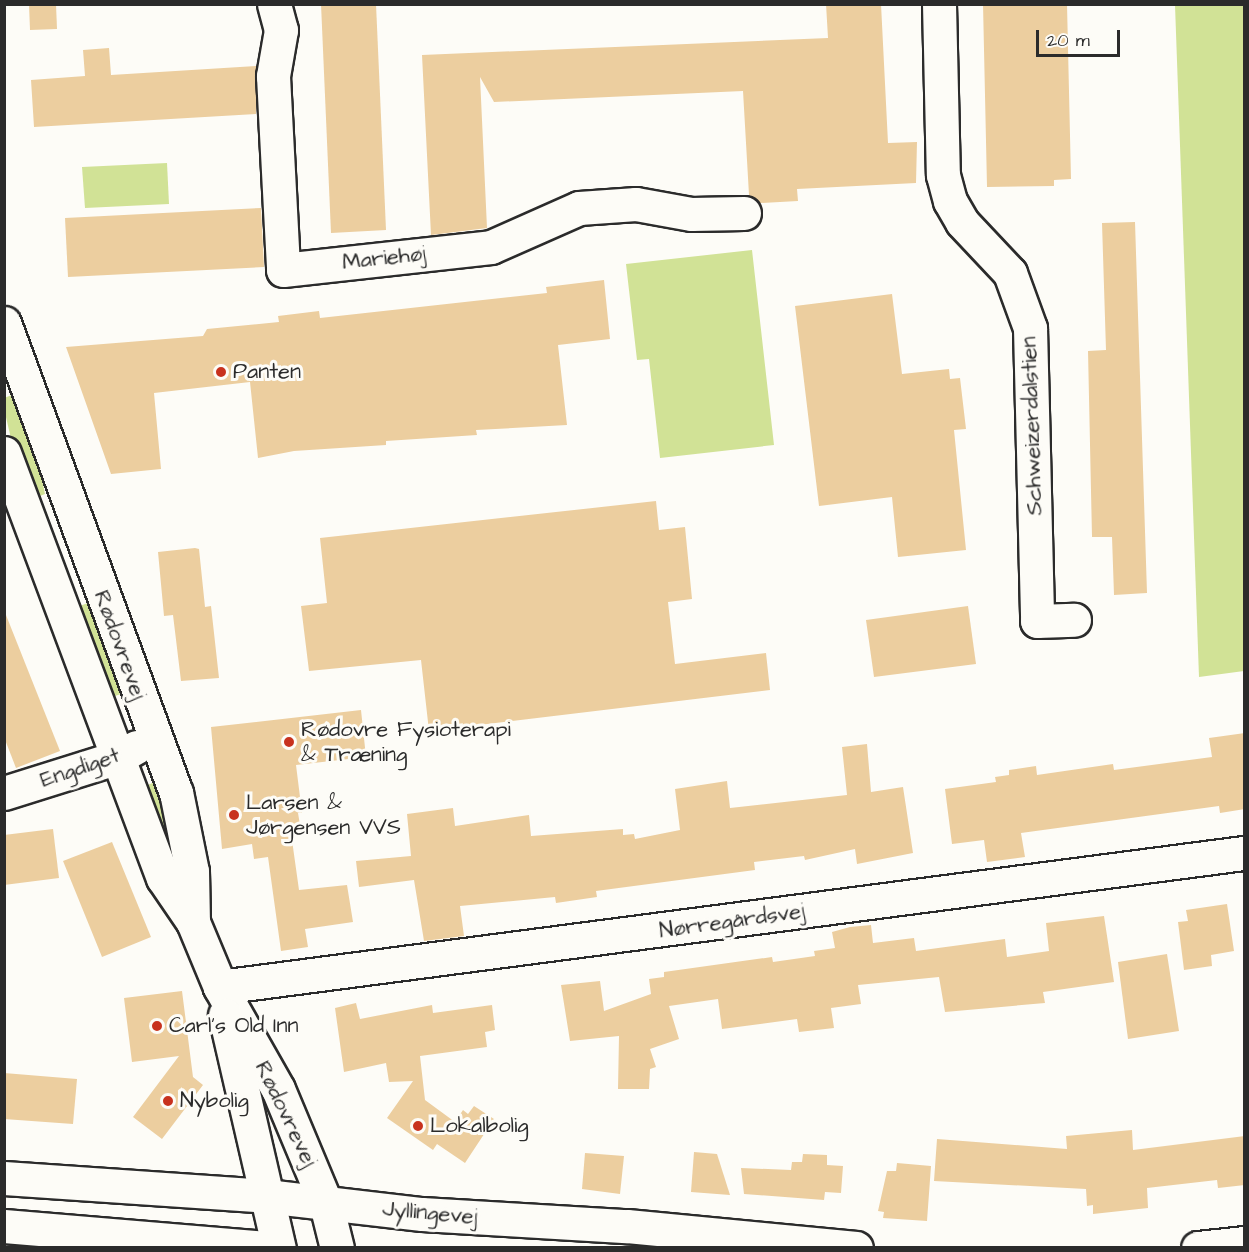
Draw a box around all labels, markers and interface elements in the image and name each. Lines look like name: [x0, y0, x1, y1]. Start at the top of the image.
scale bar: [1039, 18, 1123, 56]
text: 20 m: [1047, 28, 1090, 53]
street label: Mariehøj: [341, 240, 427, 276]
street label: Schweizerdalstien: [1016, 336, 1048, 516]
place label: Panten: [233, 359, 301, 385]
marker: Panten: [214, 365, 228, 379]
street label: Rødovrevej: [88, 587, 152, 703]
place label: Rødovre Fysioterapi & Træning: [301, 716, 511, 768]
marker: Rødovre Fysioterapi & Træning: [282, 735, 296, 749]
street label: Engdiget: [37, 742, 123, 794]
place label: Larsen & Jørgensen VVS: [246, 789, 401, 840]
marker: Larsen & Jørgensen VVS: [227, 808, 241, 822]
street label: Nørregårdsvej: [658, 898, 806, 944]
place label: Carl's Old Inn: [169, 1013, 298, 1039]
marker: Carl's Old Inn: [150, 1019, 164, 1033]
street label: Rødovrevej: [249, 1057, 323, 1171]
place label: Nybolig: [180, 1088, 249, 1114]
marker: Nybolig: [161, 1094, 175, 1108]
place label: Lokalbolig: [430, 1113, 529, 1139]
marker: Lokalbolig: [411, 1119, 425, 1133]
street label: Jyllingevej: [381, 1196, 479, 1230]

